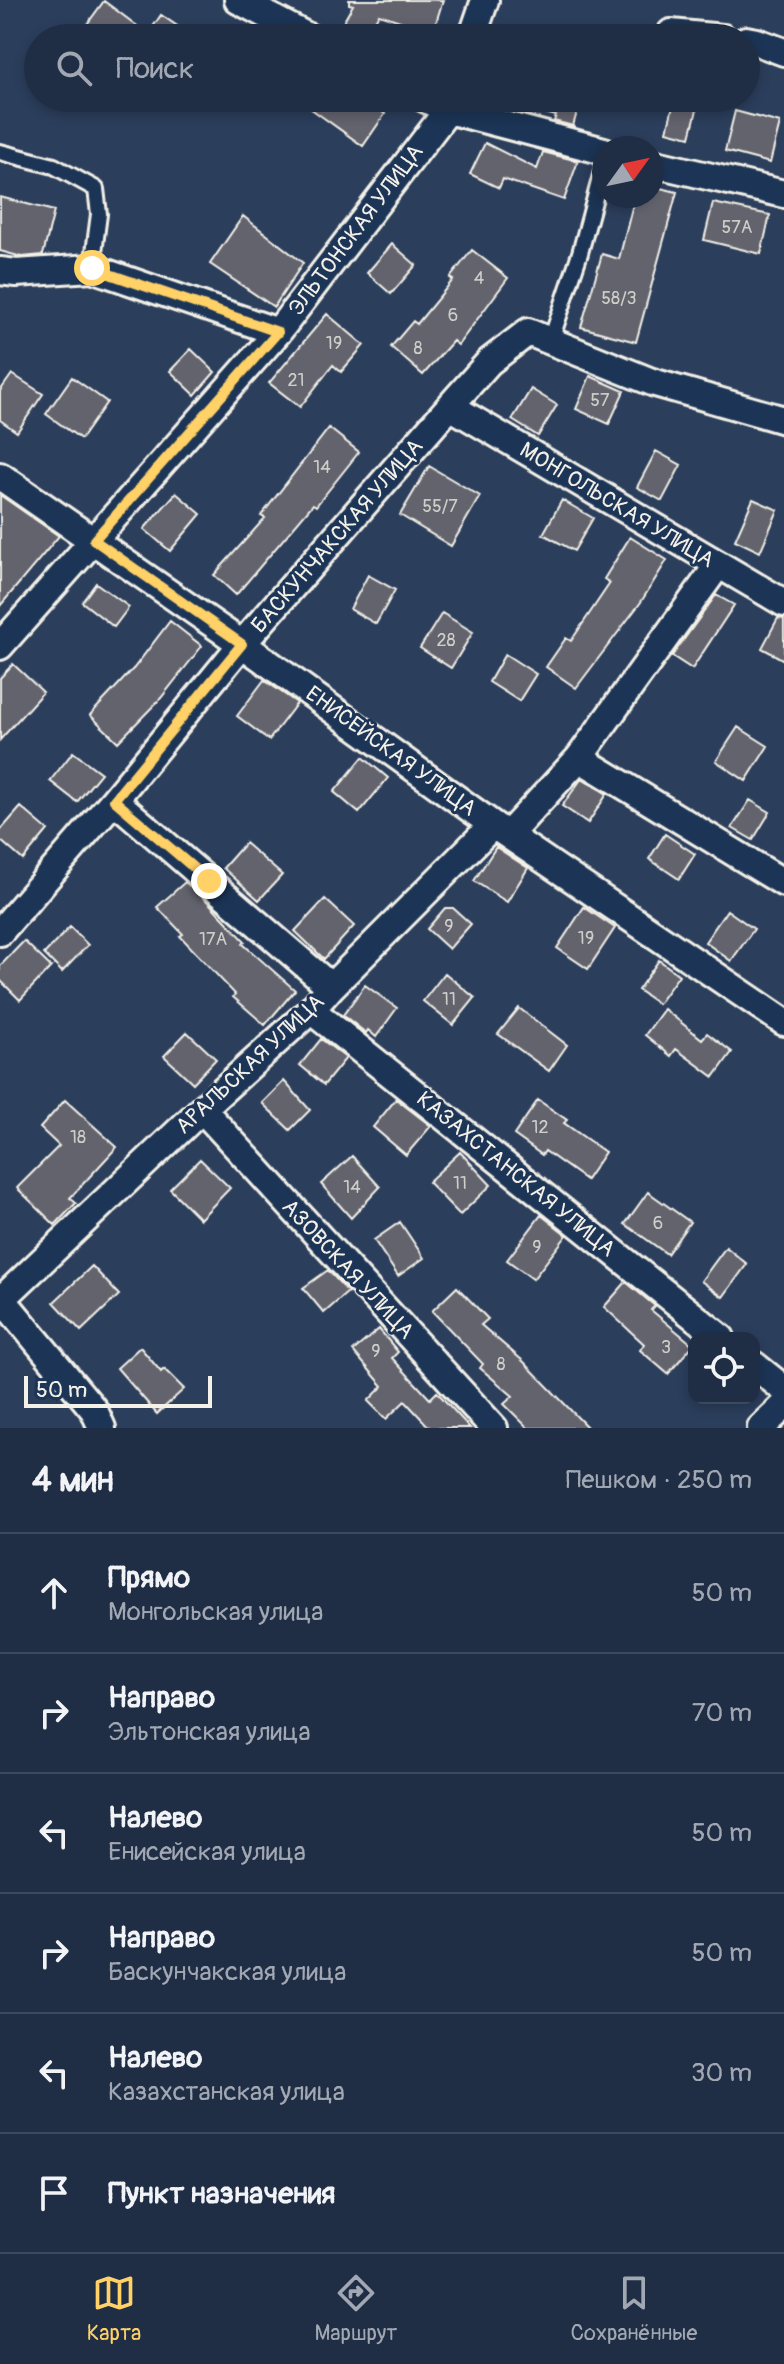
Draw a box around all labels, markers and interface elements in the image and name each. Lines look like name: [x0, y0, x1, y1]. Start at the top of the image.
search box: [24, 24, 760, 112]
icon: search: [52, 46, 96, 90]
text: Поиск: [116, 50, 194, 87]
north arrow: [592, 136, 664, 208]
street label: ЭЛЬТОНСКАЯ УЛИЦА: [282, 139, 430, 321]
house number: 57А: [722, 216, 753, 239]
route start: [74, 250, 110, 286]
house number: 4: [474, 267, 485, 290]
house number: 58/3: [601, 287, 637, 310]
house number: 6: [448, 304, 458, 327]
house number: 19: [326, 332, 342, 355]
house number: 8: [413, 337, 423, 360]
house number: 21: [287, 369, 305, 392]
house number: 57: [590, 389, 610, 412]
street label: БАСКУНЧАКСКАЯ УЛИЦА: [245, 433, 429, 639]
street label: МОНГОЛЬСКАЯ УЛИЦА: [515, 436, 719, 574]
house number: 14: [313, 456, 331, 479]
house number: 55/7: [422, 495, 458, 518]
house number: 28: [436, 629, 456, 652]
street label: ЕНИСЕЙСКАЯ УЛИЦА: [300, 680, 482, 822]
route end: [191, 863, 227, 899]
house number: 9: [444, 915, 454, 938]
house number: 19: [578, 927, 594, 950]
house number: 17А: [199, 928, 227, 951]
street label: АРАЛЬСКАЯ УЛИЦА: [170, 988, 330, 1140]
house number: 11: [442, 988, 456, 1011]
street label: КАЗАХСТАНСКАЯ УЛИЦА: [411, 1085, 621, 1263]
house number: 12: [531, 1116, 549, 1139]
house number: 18: [70, 1126, 86, 1149]
house number: 11: [453, 1172, 467, 1195]
house number: 14: [343, 1176, 361, 1199]
street label: АЗОВСКАЯ УЛИЦА: [276, 1193, 420, 1345]
house number: 6: [653, 1212, 663, 1235]
house number: 9: [532, 1236, 542, 1259]
map controls: [688, 1332, 760, 1404]
button: locate: [688, 1332, 760, 1404]
house number: 3: [661, 1336, 671, 1359]
house number: 9: [371, 1340, 381, 1363]
house number: 8: [496, 1353, 506, 1376]
scale bar: [24, 1372, 212, 1408]
text: 50 m: [36, 1376, 87, 1404]
text: 4 мин: [32, 1459, 114, 1502]
text: Пешком · 250 m: [566, 1464, 752, 1496]
text: Прямо: [108, 1559, 190, 1596]
icon: ahead: [32, 1571, 76, 1615]
text: 50 m: [691, 1577, 752, 1609]
text: Монгольская улица: [108, 1596, 323, 1628]
text: Направо: [108, 1679, 215, 1716]
icon: right: [32, 1691, 76, 1735]
text: 70 m: [692, 1697, 752, 1729]
text: Эльтонская улица: [108, 1716, 311, 1748]
text: Налево: [108, 1799, 202, 1836]
icon: left: [32, 1811, 76, 1855]
text: 50 m: [691, 1817, 752, 1849]
text: Енисейская улица: [108, 1836, 306, 1868]
text: Направо: [108, 1919, 215, 1956]
icon: right: [32, 1931, 76, 1975]
text: 50 m: [691, 1937, 752, 1969]
text: Баскунчакская улица: [108, 1956, 346, 1988]
text: Налево: [108, 2039, 202, 2076]
icon: left: [32, 2051, 76, 2095]
text: 30 m: [691, 2057, 752, 2089]
text: Казахстанская улица: [108, 2076, 345, 2108]
icon: arrive: [32, 2171, 76, 2215]
text: Пункт назначения: [108, 2175, 335, 2212]
tab: Карта: [87, 2271, 141, 2347]
tab: Маршрут: [314, 2271, 397, 2347]
tab: Сохранённые: [571, 2271, 697, 2347]

